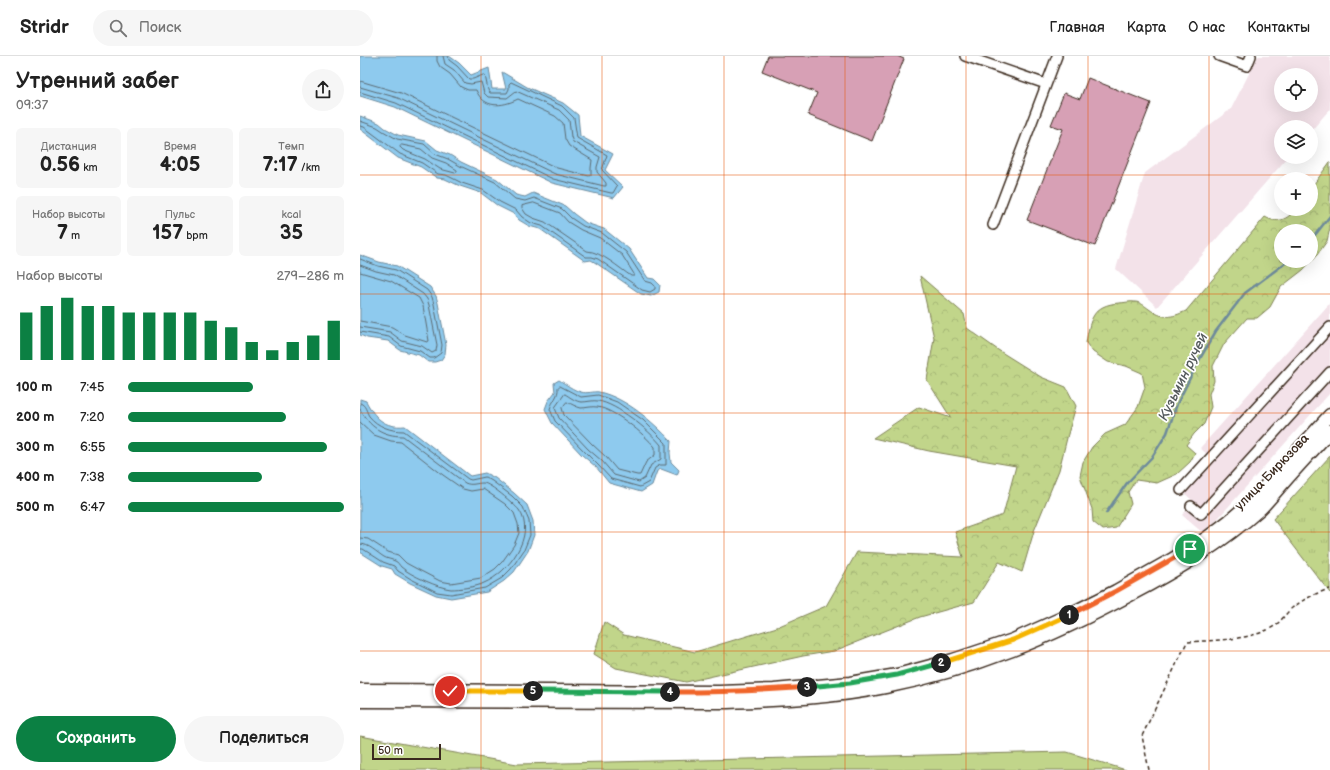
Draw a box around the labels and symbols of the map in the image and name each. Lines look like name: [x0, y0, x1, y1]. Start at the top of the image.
water label: Кузьмин ручей: [1154, 330, 1212, 424]
street label: улица Бирюзова: [1231, 430, 1313, 514]
pin: [1173, 532, 1207, 566]
pin: 1: [1059, 605, 1079, 625]
pin: 2: [931, 653, 951, 673]
pin: [433, 674, 467, 708]
pin: 3: [797, 677, 817, 697]
pin: 5: [523, 681, 543, 701]
pin: 4: [660, 682, 680, 702]
scale bar: [372, 742, 441, 761]

